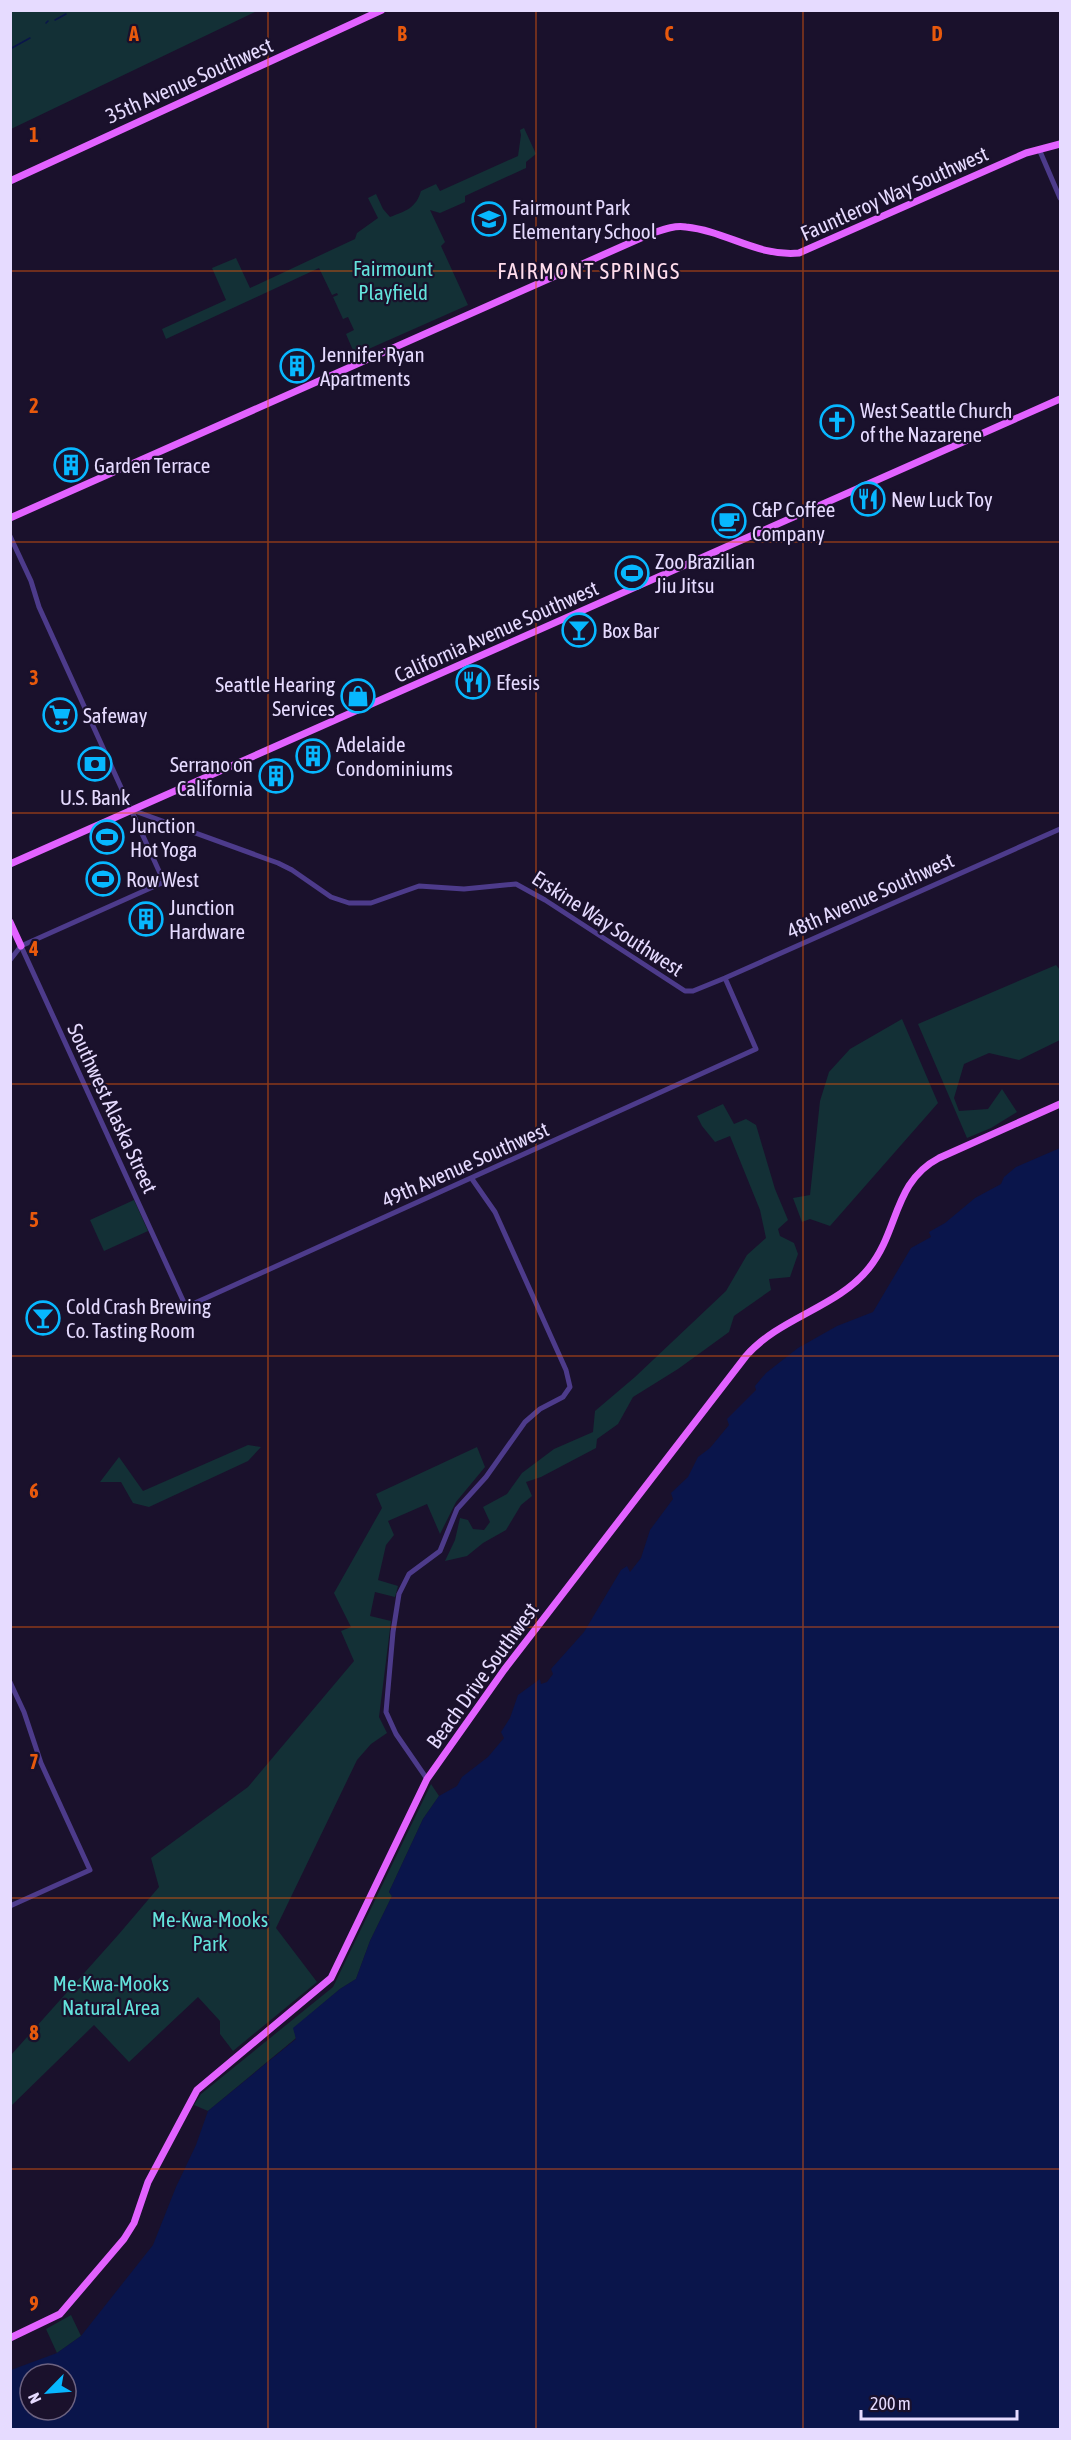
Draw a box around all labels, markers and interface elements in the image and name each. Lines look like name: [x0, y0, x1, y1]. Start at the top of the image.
text: B: [397, 22, 407, 45]
text: C: [665, 22, 674, 45]
text: D: [931, 22, 943, 45]
street label: 35th Avenue Southwest: [102, 32, 276, 128]
text: 1: [29, 123, 39, 146]
street label: Fauntleroy Way Southwest: [797, 141, 991, 245]
place label: Fairmount Park Elementary School: [512, 195, 657, 243]
school or university icon: Fairmount Park Elementary School: [471, 201, 507, 237]
park label: Fairmount Playfield: [353, 256, 433, 304]
district label: FAIRMONT SPRINGS: [497, 258, 681, 284]
place label: Jennifer Ryan Apartments: [320, 342, 425, 390]
building icon: Jennifer Ryan Apartments: [279, 348, 315, 384]
text: 2: [29, 394, 39, 417]
place label: West Seattle Church of the Nazarene: [860, 398, 1012, 446]
church icon: West Seattle Church of the Nazarene: [819, 404, 855, 440]
building icon: Garden Terrace: [53, 447, 89, 483]
place label: Garden Terrace: [94, 453, 210, 477]
restaurant icon: New Luck Toy: [850, 481, 886, 517]
place label: New Luck Toy: [891, 487, 993, 511]
place label: C&P Coffee Company: [752, 497, 835, 545]
cafe icon: C&P Coffee Company: [711, 503, 747, 539]
place label: Zoo Brazilian Jiu Jitsu: [655, 549, 755, 597]
sports icon: Zoo Brazilian Jiu Jitsu: [614, 555, 650, 591]
street label: California Avenue Southwest: [390, 575, 602, 687]
bar icon: Box Bar: [561, 612, 597, 648]
place label: Box Bar: [602, 618, 660, 642]
restaurant icon: Efesis: [455, 664, 491, 700]
text: 3: [29, 666, 39, 689]
place label: Efesis: [496, 670, 540, 694]
place label: Seattle Hearing Services: [215, 672, 335, 720]
shop icon: Seattle Hearing Services: [340, 678, 376, 714]
supermarket icon: Safeway: [42, 697, 78, 733]
place label: Safeway: [83, 703, 148, 727]
place label: Adelaide Condominiums: [336, 732, 453, 780]
building icon: Adelaide Condominiums: [295, 738, 331, 774]
bank icon: U.S. Bank: [77, 746, 113, 782]
place label: Serrano on California: [170, 752, 253, 800]
building icon: Serrano on California: [258, 758, 294, 794]
place label: U.S. Bank: [60, 785, 130, 809]
place label: Junction Hot Yoga: [130, 813, 197, 861]
sports icon: Junction Hot Yoga: [89, 819, 125, 855]
street label: 48th Avenue Southwest: [783, 847, 957, 943]
sports icon: Row West: [85, 861, 121, 897]
street label: Erskine Way Southwest: [528, 865, 688, 981]
place label: Row West: [126, 867, 199, 891]
place label: Junction Hardware: [169, 895, 245, 943]
building icon: Junction Hardware: [128, 901, 164, 937]
text: 4: [28, 937, 39, 960]
street label: Southwest Alaska Street: [63, 1019, 163, 1197]
street label: 49th Avenue Southwest: [378, 1116, 552, 1212]
text: 5: [29, 1208, 39, 1231]
place label: Cold Crash Brewing Co. Tasting Room: [66, 1294, 211, 1342]
bar icon: Cold Crash Brewing Co. Tasting Room: [25, 1300, 61, 1336]
text: 6: [29, 1479, 39, 1502]
street label: Beach Drive Southwest: [421, 1598, 543, 1752]
text: 7: [29, 1750, 39, 1773]
park label: Me-Kwa-Mooks Park: [152, 1907, 268, 1955]
park label: Me-Kwa-Mooks Natural Area: [53, 1971, 169, 2019]
text: 8: [29, 2021, 39, 2044]
text: 9: [29, 2292, 39, 2315]
north arrow: [18, 2362, 78, 2422]
scale bar: [861, 2383, 1017, 2421]
text: N: [24, 2390, 45, 2406]
text: 200 m: [870, 2393, 911, 2414]

